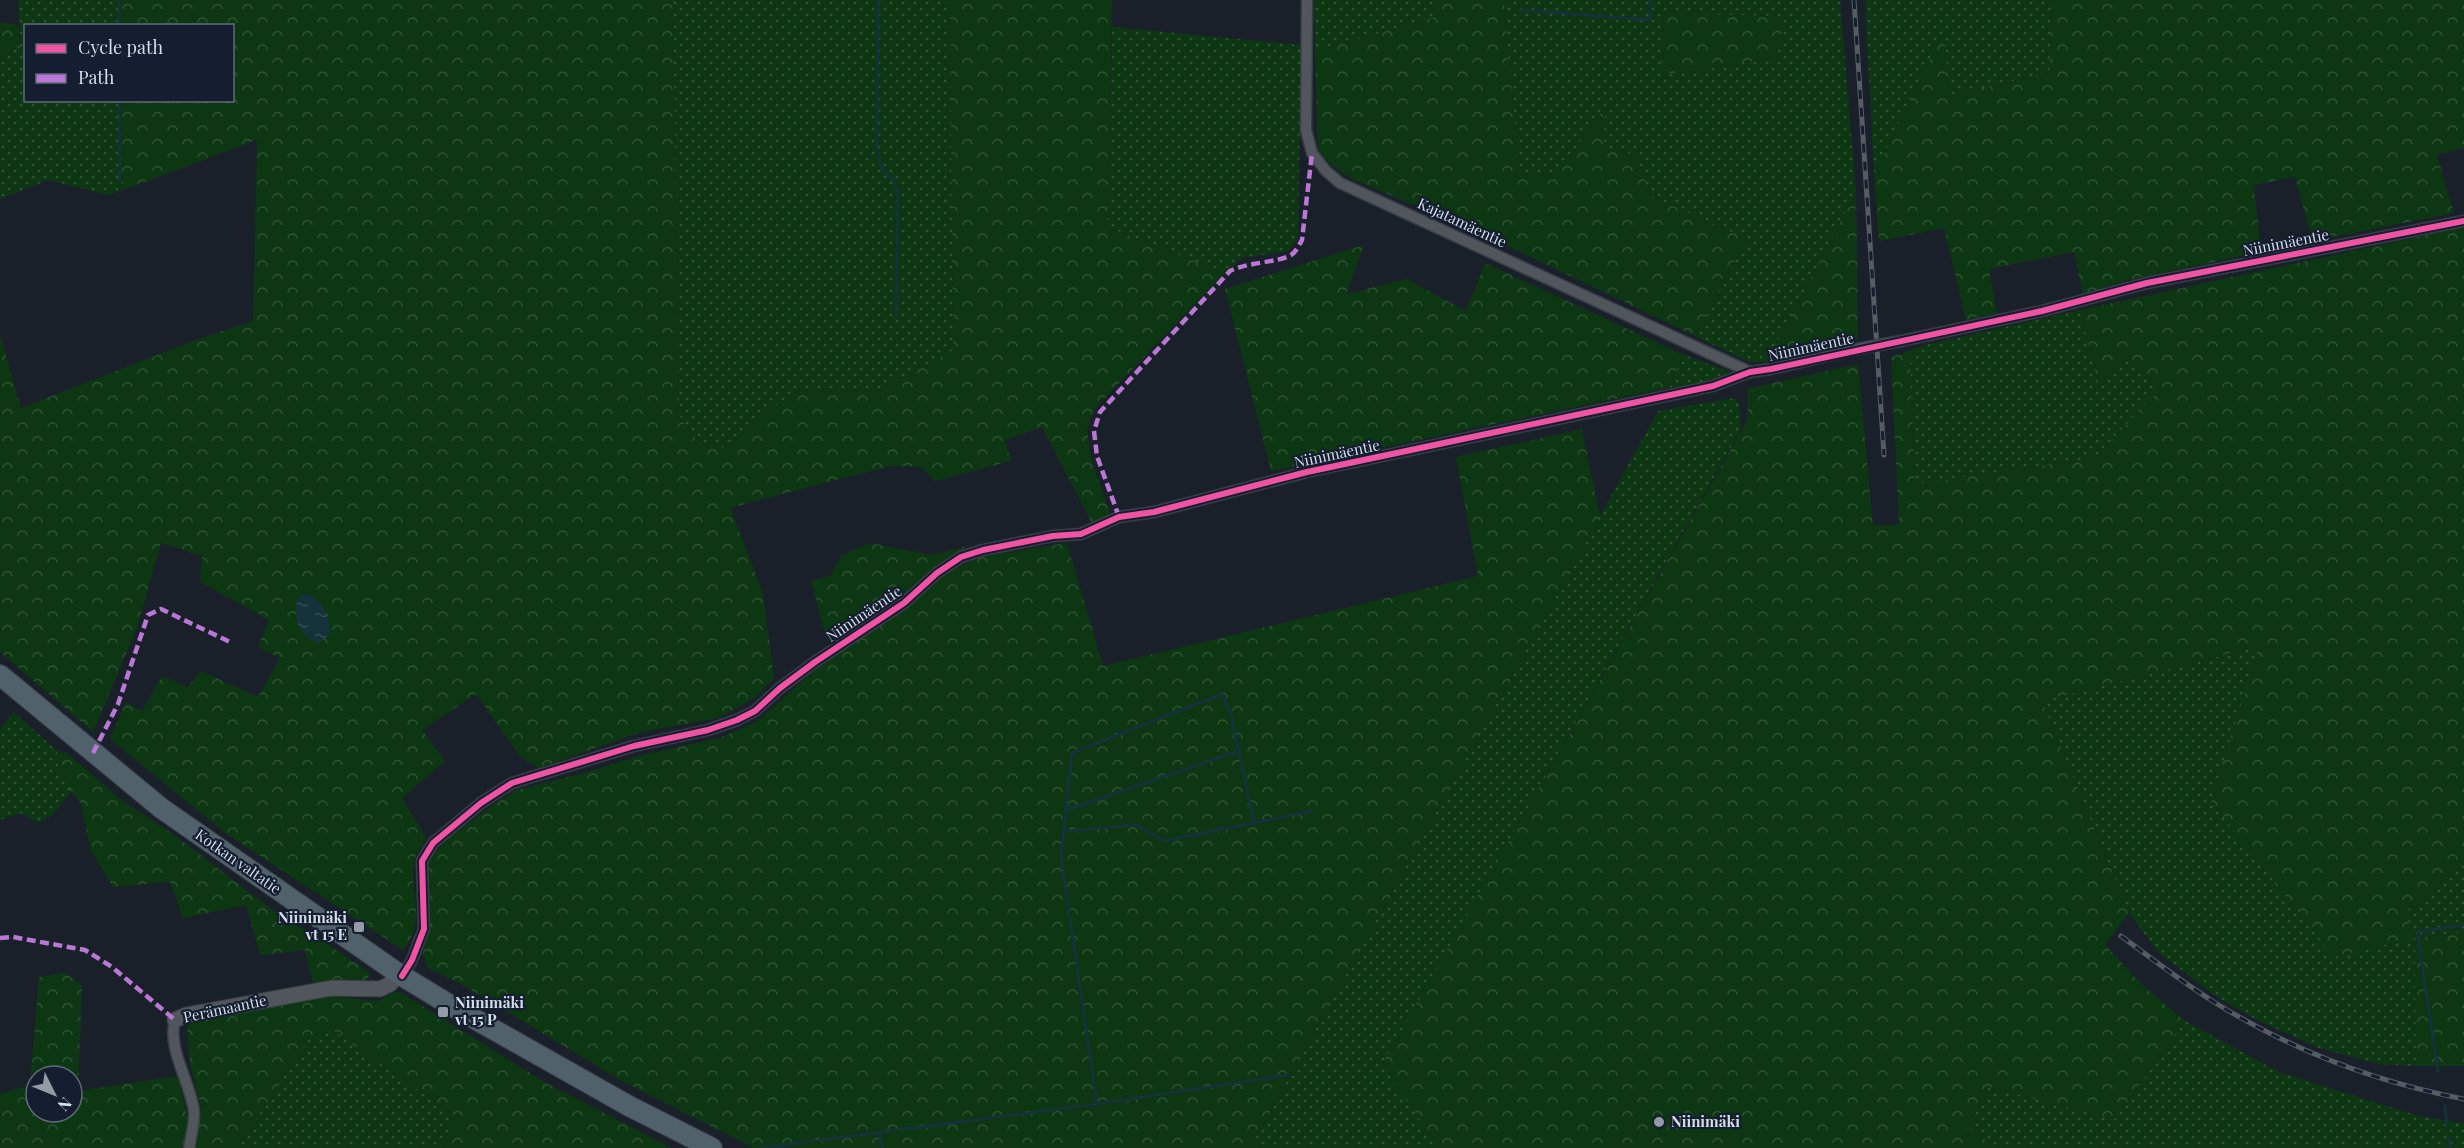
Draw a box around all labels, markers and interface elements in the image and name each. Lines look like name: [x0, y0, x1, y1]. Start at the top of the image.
legend: [24, 24, 234, 102]
text: Cycle path: [78, 35, 163, 59]
text: Path: [78, 65, 115, 89]
street label: Kajatamäentie: [1415, 193, 1510, 251]
street label: Niinimäentie: [2241, 224, 2331, 260]
street label: Niinimäentie: [1766, 327, 1856, 365]
street label: Niinimäentie: [1292, 434, 1382, 472]
street label: Niinimäentie: [822, 581, 905, 646]
street label: Kotkan valtatie: [192, 824, 285, 898]
place label: Niinimäki vt 15 E: [278, 907, 347, 944]
marker: Niinimäki vt 15 E: [352, 920, 366, 934]
street label: Perämaantie: [181, 989, 268, 1027]
place label: Niinimäki vt 15 P: [454, 992, 524, 1029]
marker: Niinimäki vt 15 P: [436, 1005, 450, 1019]
north arrow: [24, 1064, 84, 1124]
text: N: [53, 1093, 77, 1116]
place label: Niinimäki: [1671, 1111, 1740, 1131]
marker: Niinimäki: [1652, 1115, 1666, 1129]

